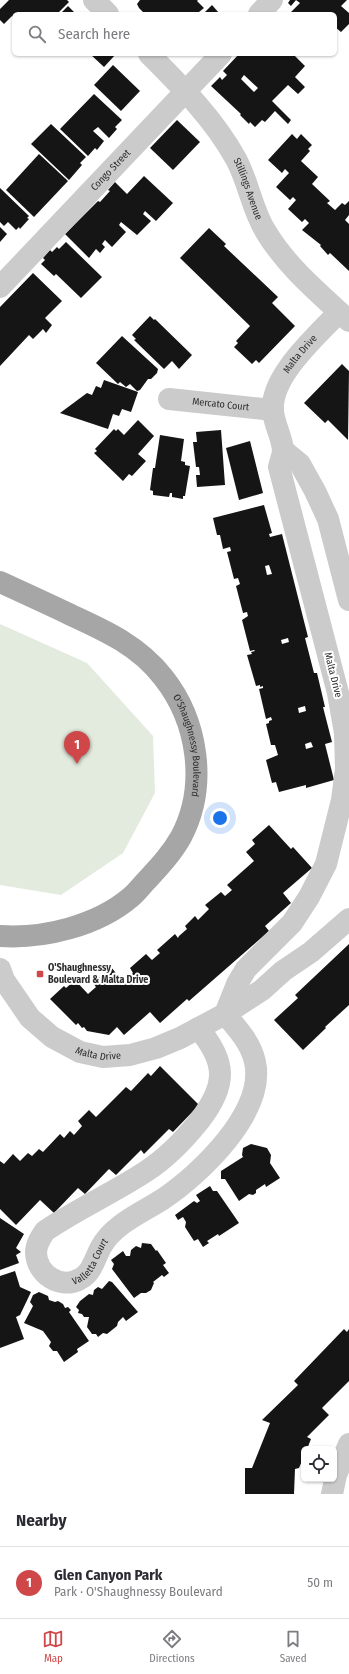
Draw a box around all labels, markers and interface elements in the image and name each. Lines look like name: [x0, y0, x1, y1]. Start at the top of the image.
search box: [12, 12, 337, 56]
icon: search: [26, 23, 48, 45]
text: Search here: [58, 25, 130, 43]
street label: Congo Street: [88, 147, 134, 193]
street label: Stillings Avenue: [230, 156, 265, 222]
street label: Malta Drive: [281, 332, 320, 376]
street label: Mercato Court: [192, 395, 251, 414]
street label: Malta Drive: [322, 651, 344, 699]
street label: O'Shaughnessy Boulevard: [170, 692, 202, 798]
pin: 1: [64, 731, 90, 764]
your location: [210, 808, 230, 828]
place label: O'Shaughnessy Boulevard & Malta Drive: [48, 962, 148, 986]
marker: O'Shaughnessy Boulevard & Malta Drive: [35, 969, 45, 979]
street label: Malta Drive: [73, 1044, 121, 1063]
street label: Valletta Court: [71, 1235, 111, 1288]
map controls: [301, 1446, 337, 1482]
button: locate: [301, 1446, 337, 1482]
text: Nearby: [16, 1510, 67, 1531]
text: Glen Canyon Park: [54, 1566, 162, 1584]
text: 1: [26, 1575, 32, 1590]
text: 50 m: [307, 1575, 333, 1590]
text: Park · O'Shaughnessy Boulevard: [54, 1584, 223, 1599]
tab: Map: [42, 1628, 64, 1665]
tab: Directions: [149, 1628, 195, 1665]
tab: Saved: [280, 1628, 307, 1665]

